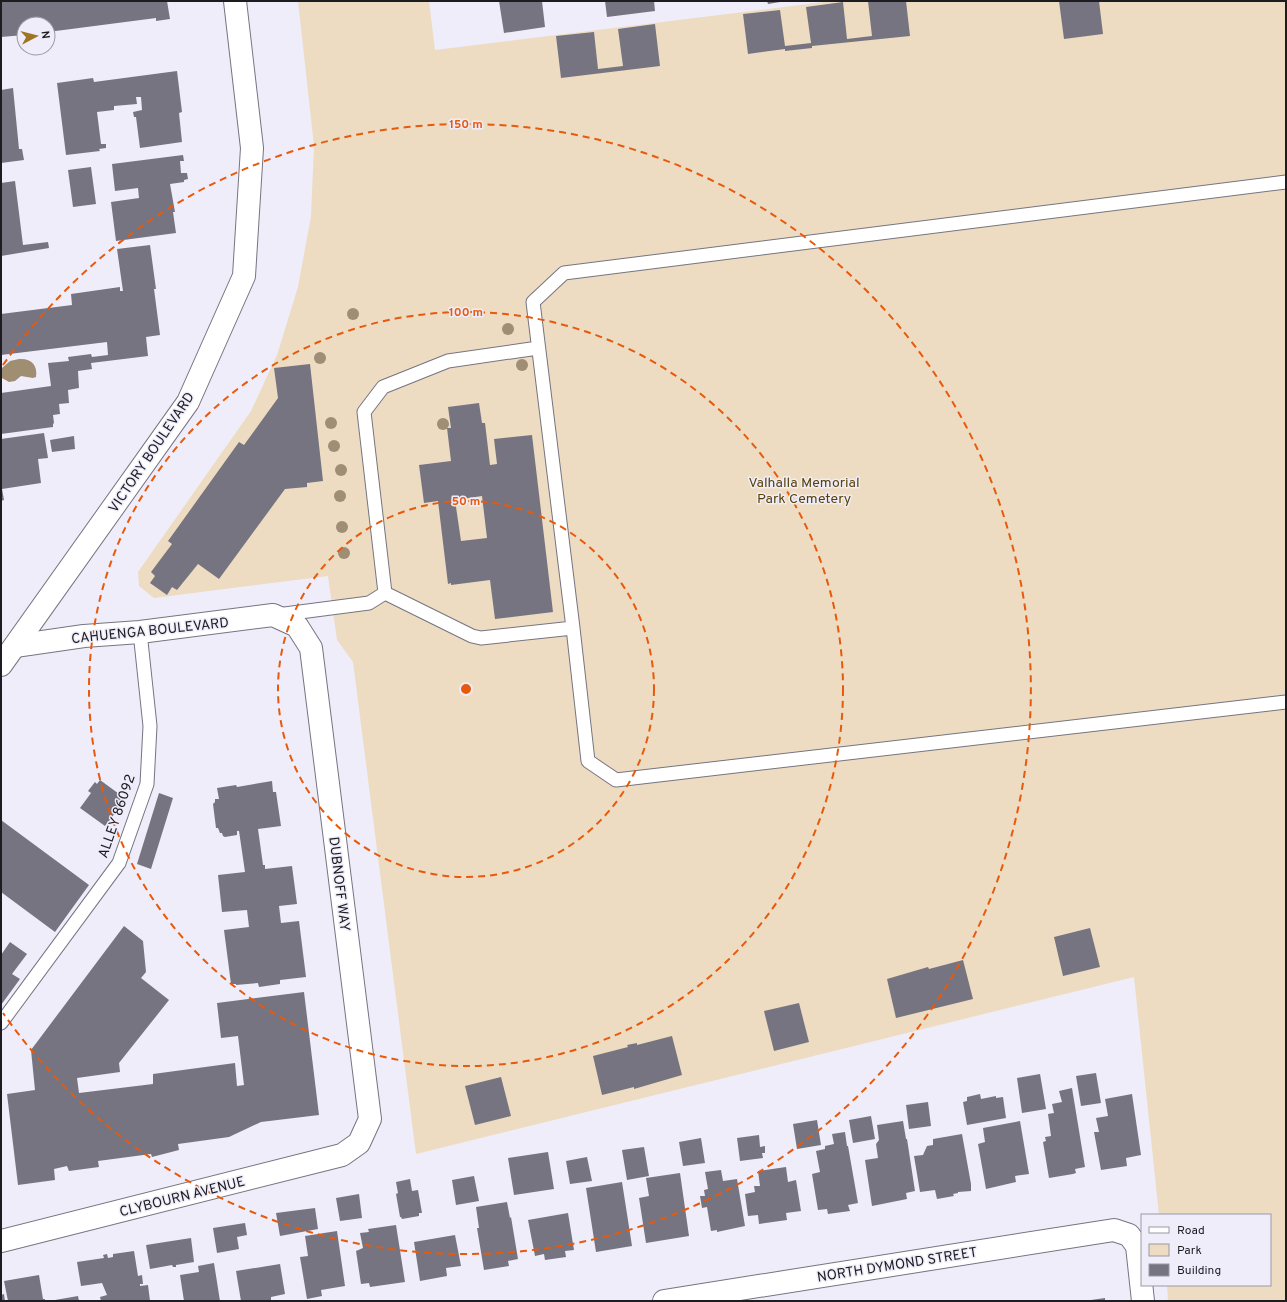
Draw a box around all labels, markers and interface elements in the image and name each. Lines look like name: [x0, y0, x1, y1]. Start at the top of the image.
north arrow: [16, 16, 56, 56]
text: N: [38, 30, 52, 40]
text: 150 m: [449, 117, 483, 133]
text: 100 m: [449, 305, 483, 321]
street label: VICTORY BOULEVARD: [106, 389, 199, 516]
park label: Valhalla Memorial Park Cemetery: [748, 475, 860, 508]
text: 50 m: [452, 494, 480, 510]
street label: CAHUENGA BOULEVARD: [71, 615, 230, 648]
centre of rings: [459, 682, 473, 696]
street label: ALLEY 86092: [95, 772, 140, 861]
street label: DUBNOFF WAY: [324, 836, 353, 933]
street label: CLYBOURN AVENUE: [118, 1174, 247, 1221]
legend: [1141, 1214, 1271, 1286]
text: Road: [1177, 1223, 1205, 1239]
text: Park: [1177, 1243, 1202, 1259]
street label: NORTH DYMOND STREET: [816, 1244, 979, 1287]
text: Building: [1177, 1263, 1221, 1279]

